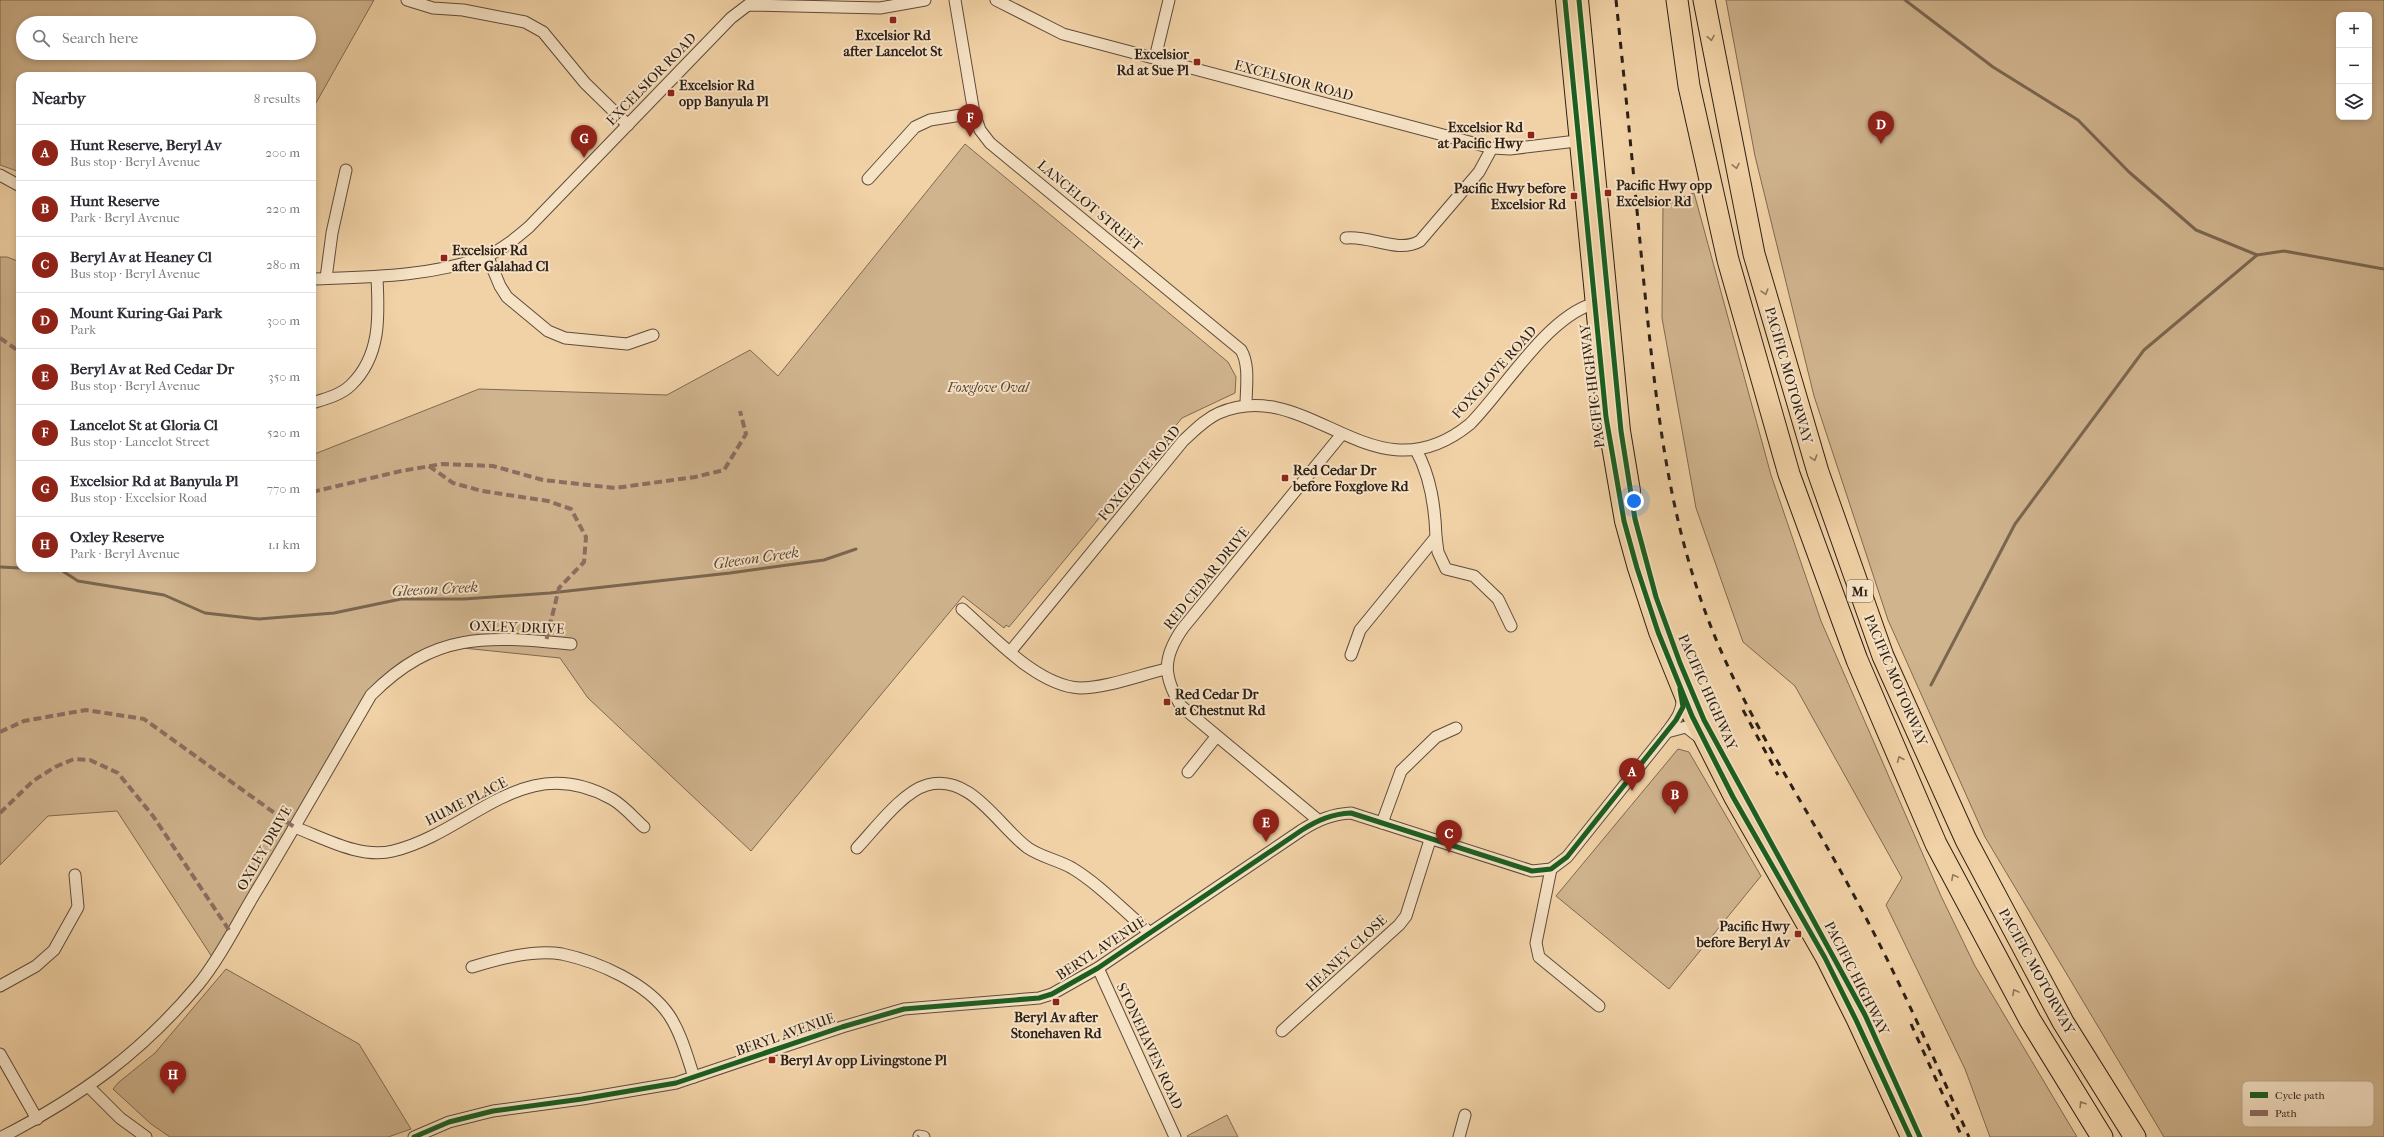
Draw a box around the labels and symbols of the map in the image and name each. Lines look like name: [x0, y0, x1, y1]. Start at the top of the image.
marker: Excelsior Rd after Lancelot St: [888, 15, 898, 25]
place label: Excelsior Rd after Lancelot St: [843, 27, 944, 60]
street label: EXCELSIOR ROAD: [603, 29, 700, 129]
one-way arrow: [1706, 35, 1715, 41]
place label: Excelsior Rd at Sue Pl: [1117, 46, 1190, 79]
street label: EXCELSIOR ROAD: [1233, 56, 1356, 105]
marker: Excelsior Rd at Sue Pl: [1192, 57, 1202, 67]
place label: Excelsior Rd opp Banyula Pl: [679, 77, 769, 110]
marker: Excelsior Rd opp Banyula Pl: [666, 88, 676, 98]
pin: F: [957, 104, 983, 137]
pin: D: [1868, 111, 1894, 144]
place label: Excelsior Rd at Pacific Hwy: [1438, 119, 1525, 152]
pin: G: [571, 125, 597, 158]
marker: Excelsior Rd at Pacific Hwy: [1526, 130, 1536, 140]
street label: LANCELOT STREET: [1034, 157, 1146, 255]
one-way arrow: [1731, 163, 1739, 169]
place label: Pacific Hwy opp Excelsior Rd: [1616, 177, 1712, 210]
place label: Pacific Hwy before Excelsior Rd: [1454, 180, 1567, 213]
marker: Pacific Hwy opp Excelsior Rd: [1603, 188, 1613, 198]
marker: Pacific Hwy before Excelsior Rd: [1569, 191, 1579, 201]
place label: Excelsior Rd after Galahad Cl: [452, 242, 549, 275]
marker: Excelsior Rd after Galahad Cl: [439, 253, 449, 263]
one-way arrow: [1760, 289, 1769, 296]
street label: PACIFIC MOTORWAY: [1761, 305, 1816, 446]
street label: FOXGLOVE ROAD: [1448, 322, 1541, 422]
street label: PACIFIC HIGHWAY: [1576, 322, 1609, 449]
park label: Foxglove Oval: [946, 379, 1030, 396]
street label: FOXGLOVE ROAD: [1095, 422, 1184, 524]
one-way arrow: [1809, 454, 1818, 461]
place label: Red Cedar Dr before Foxglove Rd: [1292, 462, 1410, 495]
marker: Red Cedar Dr before Foxglove Rd: [1280, 473, 1290, 483]
your location: [1624, 491, 1644, 511]
street label: RED CEDAR DRIVE: [1160, 523, 1253, 633]
water label: Gleeson Creek: [712, 543, 800, 573]
water label: Gleeson Creek: [391, 578, 479, 600]
road number: M1: [1847, 580, 1873, 602]
street label: PACIFIC MOTORWAY: [1860, 612, 1931, 749]
street label: OXLEY DRIVE: [469, 617, 565, 638]
street label: PACIFIC HIGHWAY: [1674, 632, 1741, 753]
place label: Red Cedar Dr at Chestnut Rd: [1175, 686, 1267, 719]
marker: Red Cedar Dr at Chestnut Rd: [1162, 697, 1172, 707]
one-way arrow: [1897, 756, 1905, 764]
pin: A: [1619, 758, 1645, 791]
street label: HUME PLACE: [422, 773, 511, 829]
pin: B: [1662, 781, 1688, 814]
street label: OXLEY DRIVE: [233, 802, 296, 894]
pin: E: [1253, 809, 1279, 842]
pin: C: [1436, 820, 1462, 853]
one-way arrow: [1951, 874, 1959, 882]
street label: PACIFIC MOTORWAY: [1995, 905, 2078, 1038]
street label: HEANEY CLOSE: [1302, 911, 1391, 995]
street label: BERYL AVENUE: [1053, 913, 1150, 984]
place label: Pacific Hwy before Beryl Av: [1696, 918, 1792, 951]
street label: PACIFIC HIGHWAY: [1821, 919, 1893, 1038]
marker: Pacific Hwy before Beryl Av: [1793, 929, 1803, 939]
street label: STONEHAVEN ROAD: [1113, 980, 1186, 1112]
one-way arrow: [2013, 989, 2020, 996]
marker: Beryl Av after Stonehaven Rd: [1051, 997, 1061, 1007]
street label: BERYL AVENUE: [733, 1009, 838, 1059]
place label: Beryl Av after Stonehaven Rd: [1011, 1009, 1103, 1042]
place label: Beryl Av opp Livingstone Pl: [780, 1052, 947, 1069]
marker: Beryl Av opp Livingstone Pl: [767, 1055, 777, 1065]
pin: H: [160, 1061, 186, 1094]
legend: [2242, 1081, 2374, 1127]
text: Cycle path: [2275, 1089, 2326, 1102]
one-way arrow: [2079, 1101, 2086, 1108]
text: Path: [2275, 1107, 2298, 1120]

